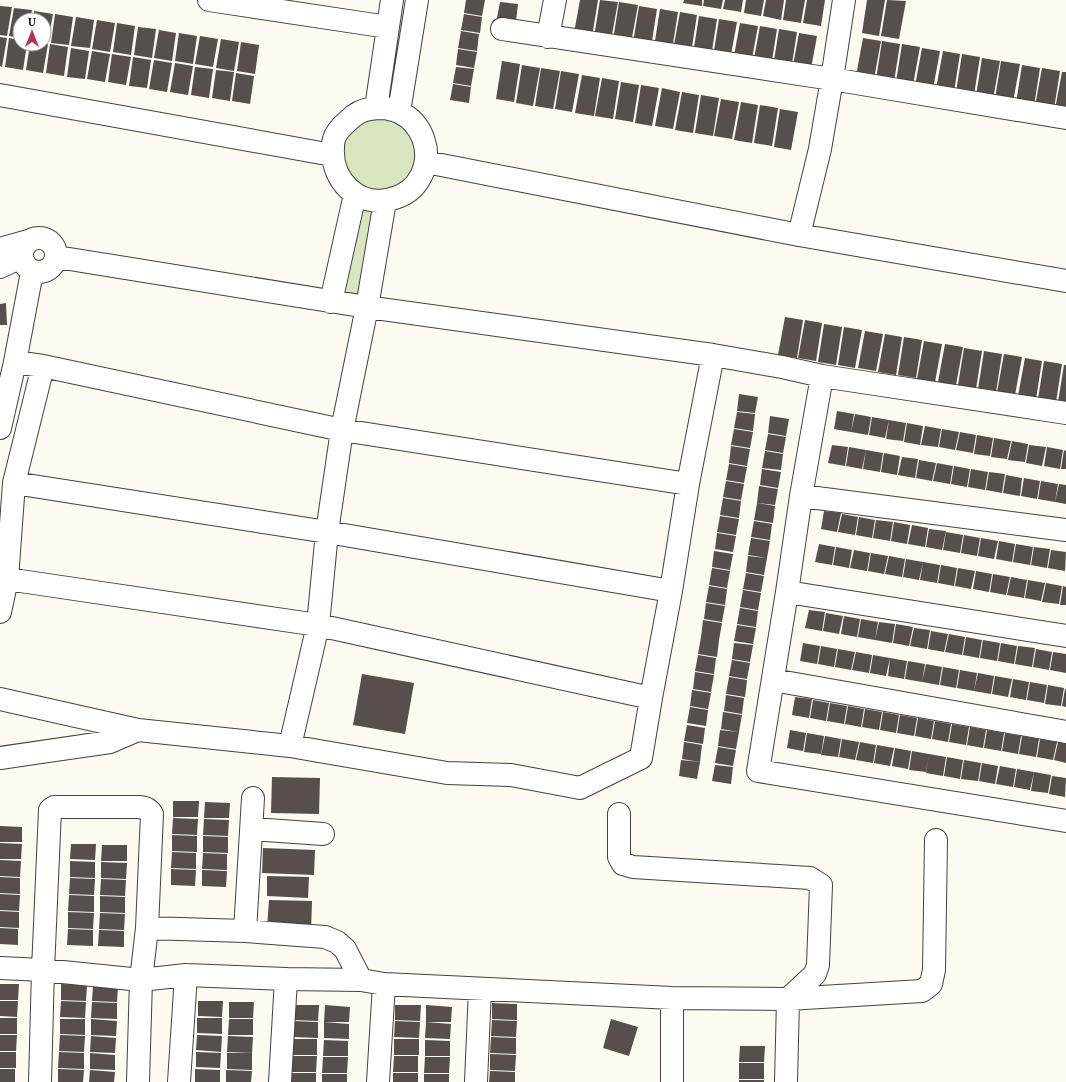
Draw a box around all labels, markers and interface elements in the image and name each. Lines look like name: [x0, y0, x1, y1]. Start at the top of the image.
north arrow: [12, 12, 52, 52]
text: U: [28, 15, 36, 29]

